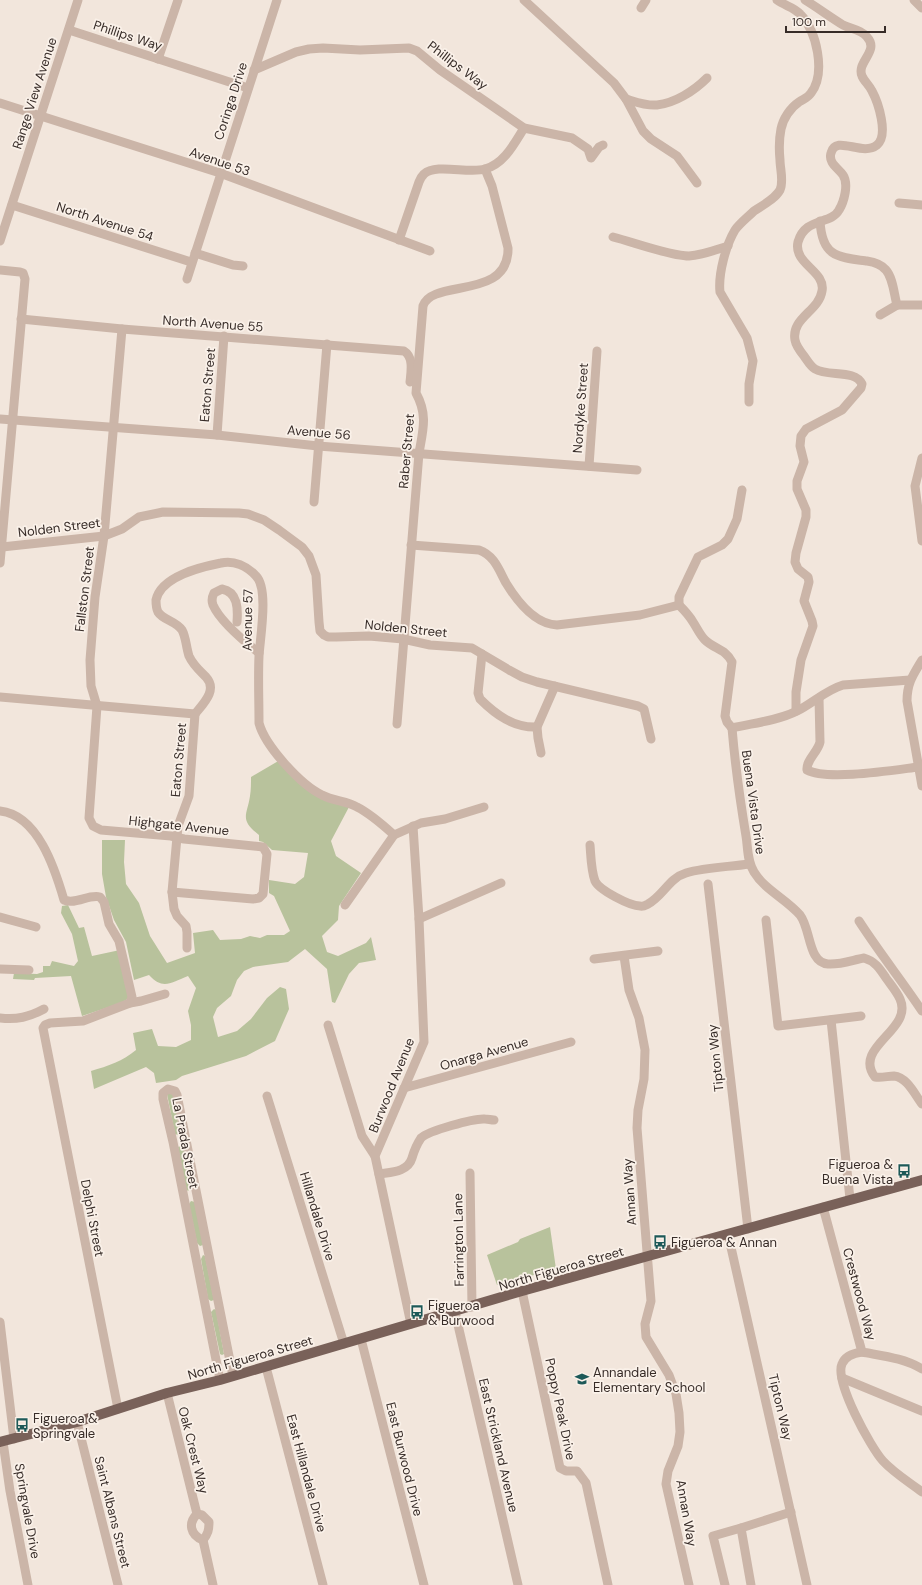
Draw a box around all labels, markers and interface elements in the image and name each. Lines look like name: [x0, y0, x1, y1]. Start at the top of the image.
scale bar: [786, 8, 885, 34]
text: 100 m: [792, 14, 826, 30]
street label: Phillips Way: [91, 16, 164, 55]
street label: Range View Avenue: [8, 35, 61, 151]
street label: Phillips Way: [424, 37, 491, 94]
street label: Coringa Drive: [210, 60, 251, 142]
street label: Avenue 53: [187, 143, 253, 180]
street label: North Avenue 54: [54, 198, 156, 245]
street label: North Avenue 55: [162, 311, 264, 336]
street label: Eaton Street: [196, 347, 219, 423]
street label: Nordyke Street: [569, 362, 592, 454]
street label: Raber Street: [395, 413, 418, 489]
street label: Avenue 56: [286, 421, 351, 444]
street label: Nolden Street: [17, 514, 101, 541]
street label: Fallston Street: [71, 545, 98, 633]
street label: Avenue 57: [238, 589, 257, 651]
street label: Nolden Street: [364, 616, 448, 641]
street label: Eaton Street: [167, 722, 190, 798]
street label: Buena Vista Drive: [738, 749, 769, 855]
street label: Highgate Avenue: [128, 812, 230, 839]
street label: Tipton Way: [703, 1023, 727, 1093]
street label: Onarga Avenue: [438, 1033, 530, 1074]
street label: Burwood Avenue: [365, 1035, 418, 1135]
street label: La Prada Street: [168, 1096, 203, 1190]
place label: Figueroa & Buena Vista: [822, 1156, 893, 1188]
street label: Annan Way: [619, 1158, 640, 1226]
bus stop icon: Figueroa & Buena Vista: [896, 1163, 912, 1179]
street label: Hillandale Drive: [296, 1170, 339, 1263]
street label: Delphi Street: [77, 1178, 108, 1258]
street label: Farrington Lane: [449, 1193, 468, 1287]
bus stop icon: Figueroa & Annan: [652, 1234, 668, 1250]
place label: Figueroa & Annan: [671, 1234, 777, 1251]
street label: North Figueroa Street: [497, 1242, 626, 1294]
street label: Crestwood Way: [839, 1246, 880, 1342]
place label: Figueroa & Burwood: [428, 1297, 494, 1329]
bus stop icon: Figueroa & Burwood: [409, 1304, 425, 1320]
street label: North Figueroa Street: [186, 1331, 315, 1383]
street label: Poppy Peak Drive: [541, 1357, 580, 1462]
place label: Annandale Elementary School: [593, 1364, 706, 1396]
school or university icon: Annandale Elementary School: [574, 1371, 590, 1387]
street label: Tipton Way: [765, 1372, 796, 1442]
street label: East Strickland Avenue: [475, 1376, 522, 1514]
street label: East Burwood Drive: [382, 1400, 427, 1518]
street label: Oak Crest Way: [174, 1405, 213, 1495]
place label: Figueroa & Springvale: [33, 1410, 98, 1442]
street label: East Hillandale Drive: [283, 1412, 330, 1534]
bus stop icon: Figueroa & Springvale: [14, 1417, 30, 1433]
street label: Saint Albans Street: [90, 1454, 135, 1570]
street label: Springvale Drive: [11, 1462, 44, 1560]
street label: Annan Way: [672, 1478, 701, 1548]

